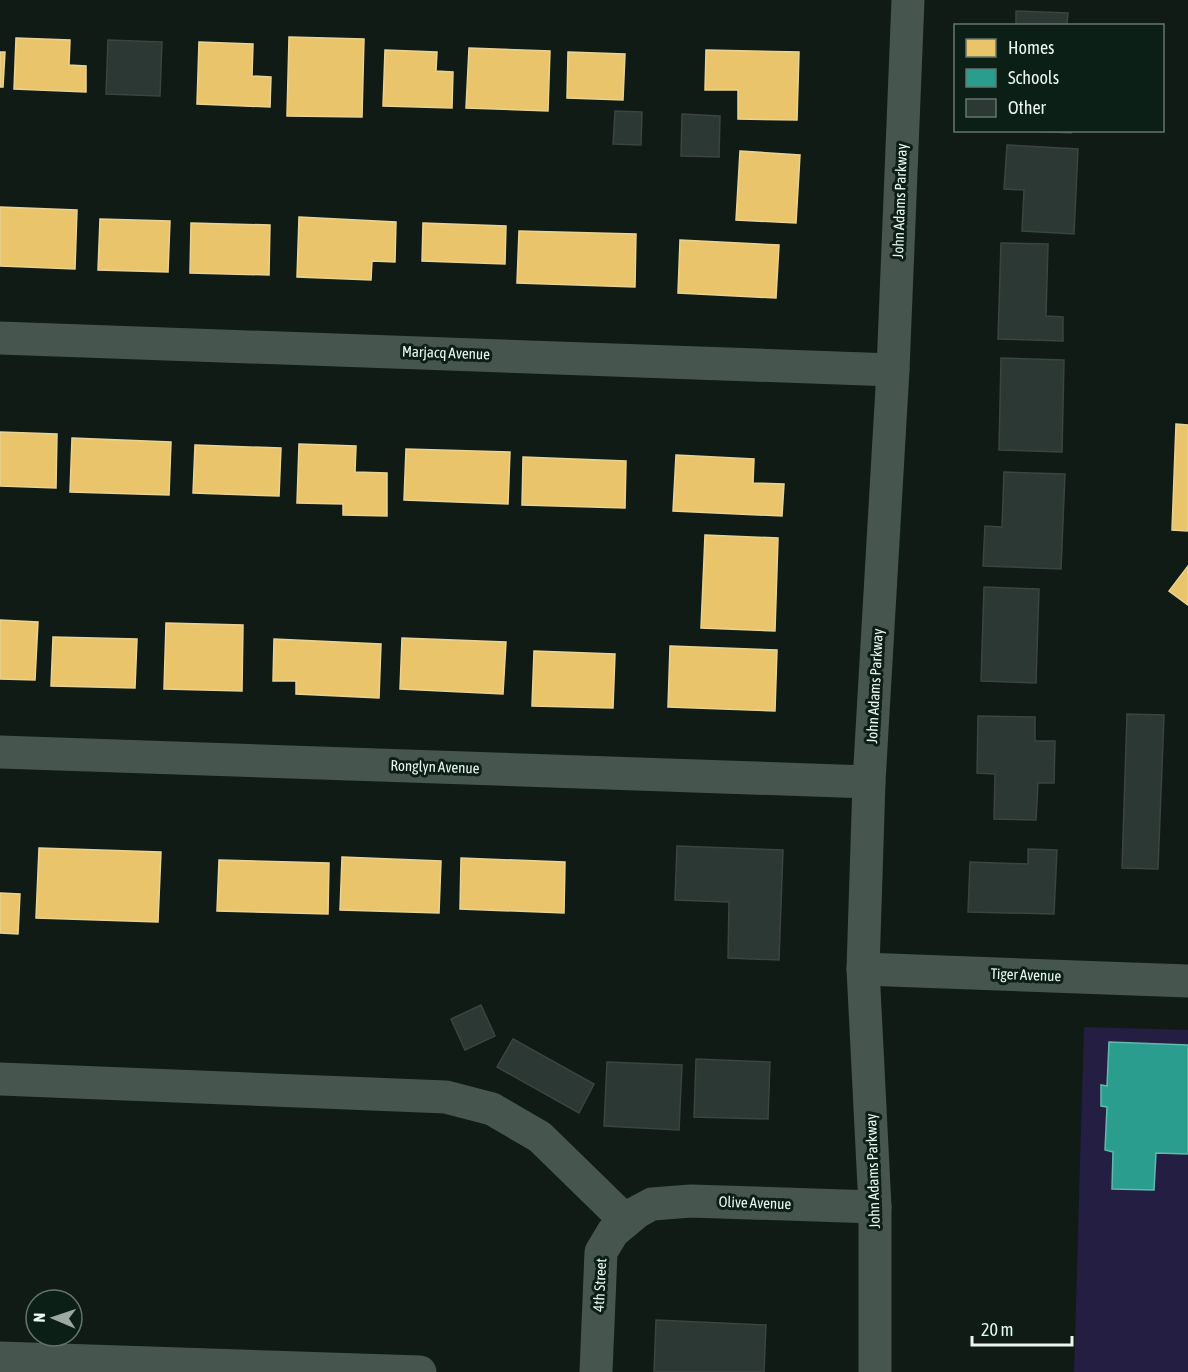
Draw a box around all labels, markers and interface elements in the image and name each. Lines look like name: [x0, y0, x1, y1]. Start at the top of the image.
legend: [954, 24, 1164, 132]
text: Homes: [1008, 37, 1054, 58]
text: Schools: [1008, 67, 1059, 88]
text: Other: [1008, 97, 1047, 118]
street label: John Adams Parkway: [889, 143, 910, 259]
street label: Marjacq Avenue: [402, 342, 491, 363]
street label: John Adams Parkway: [863, 628, 886, 744]
street label: Ronglyn Avenue: [390, 756, 480, 777]
street label: Tiger Avenue: [990, 965, 1062, 984]
street label: John Adams Parkway: [862, 1113, 883, 1229]
street label: Olive Avenue: [718, 1193, 792, 1212]
street label: 4th Street: [590, 1258, 609, 1312]
north arrow: [24, 1288, 84, 1348]
scale bar: [972, 1309, 1072, 1347]
text: N: [30, 1312, 48, 1323]
text: 20 m: [981, 1319, 1013, 1340]

